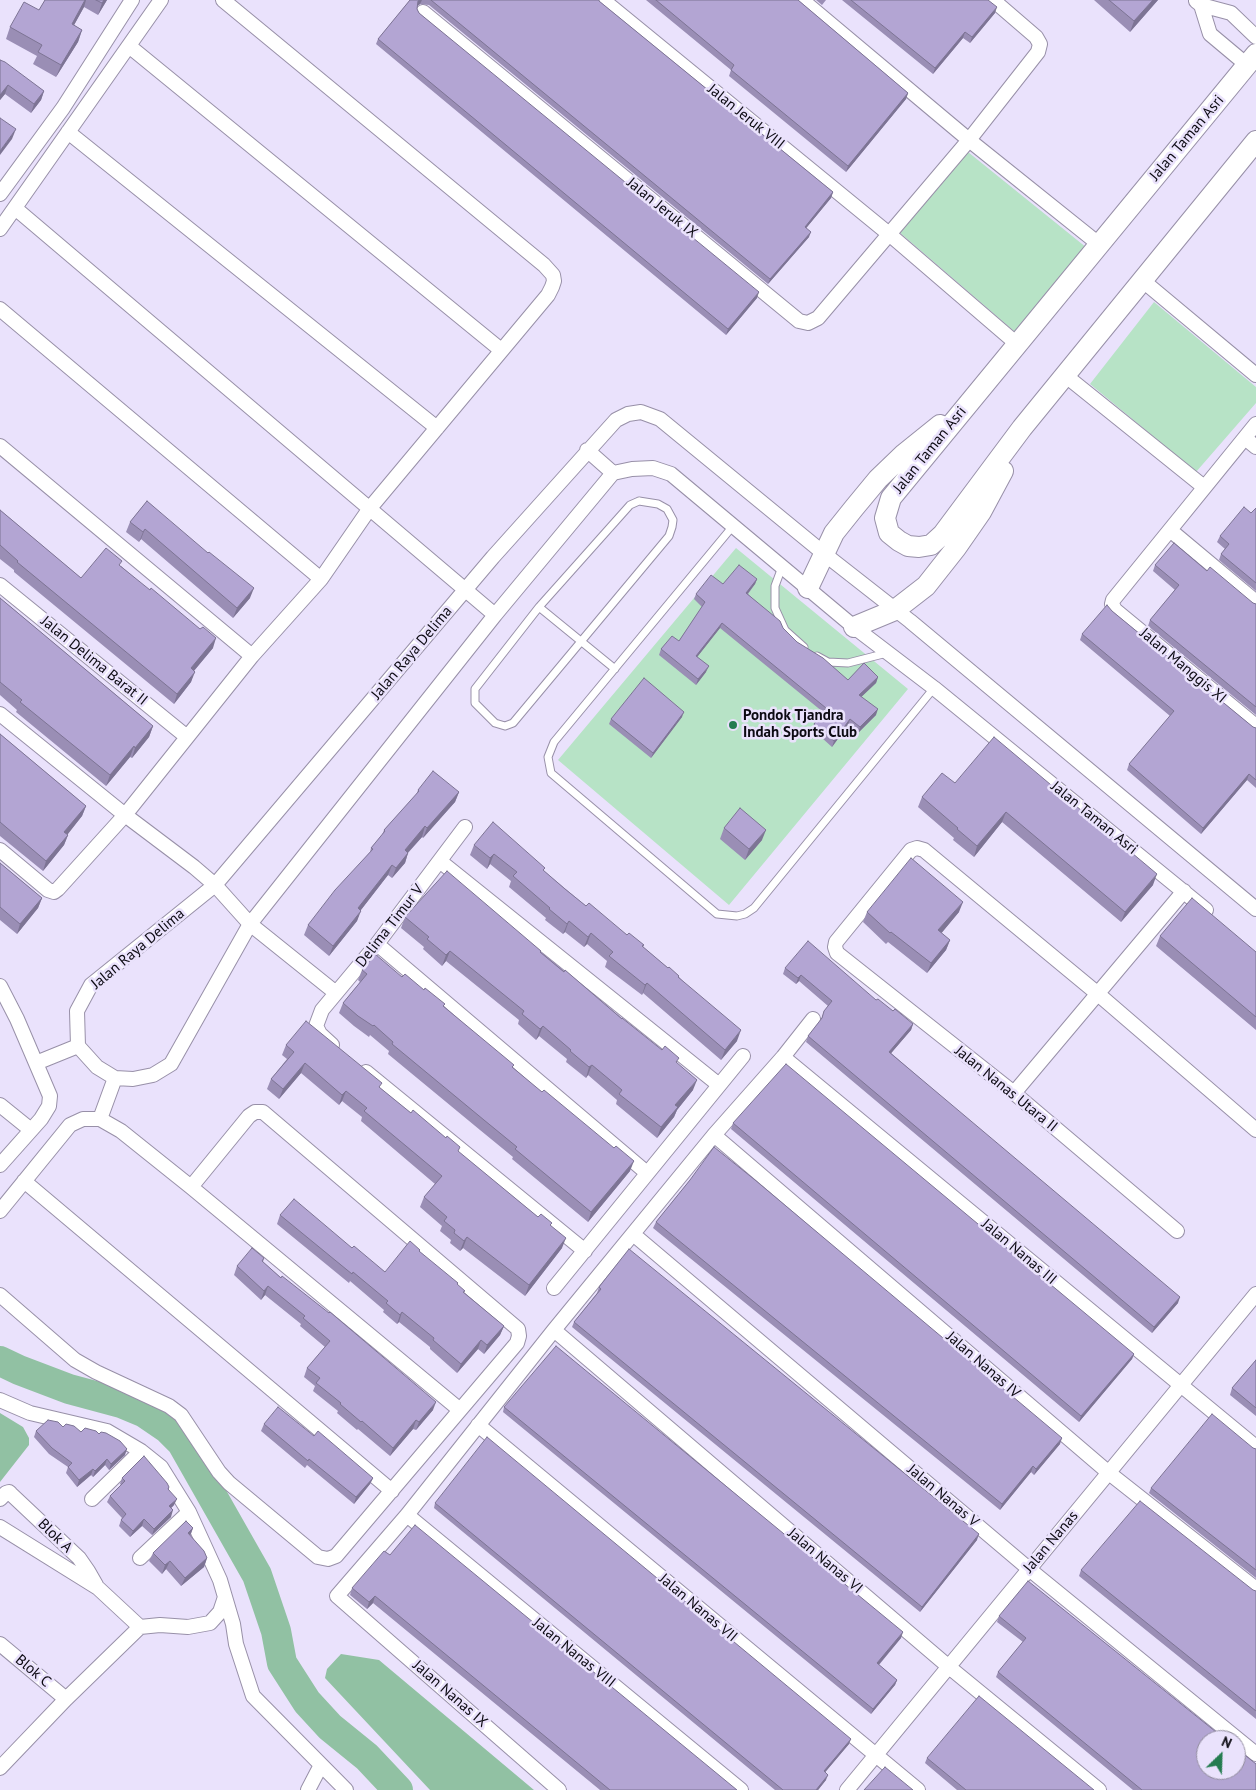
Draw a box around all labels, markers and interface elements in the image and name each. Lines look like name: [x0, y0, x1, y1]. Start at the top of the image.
street label: Jalan Jeruk VIII: [704, 80, 788, 154]
street label: Jalan Taman Asri: [1146, 92, 1228, 184]
street label: Jalan Jeruk IX: [623, 174, 701, 242]
street label: Jalan Taman Asri: [890, 403, 970, 497]
street label: Jalan Raya Delima: [368, 603, 456, 703]
street label: Jalan Delima Barat II: [37, 613, 151, 709]
street label: Jalan Manggis XI: [1136, 625, 1230, 707]
place label: Pondok Tjandra Indah Sports Club: [743, 707, 857, 742]
marker: Pondok Tjandra Indah Sports Club: [727, 719, 739, 731]
street label: Jalan Taman Asri: [1047, 778, 1141, 858]
street label: Delima Timur V: [352, 881, 428, 971]
street label: Jalan Raya Delima: [88, 905, 188, 993]
street label: Jalan Nanas Utara II: [951, 1042, 1061, 1136]
street label: Jalan Nanas III: [978, 1215, 1060, 1289]
street label: Jalan Nanas IV: [942, 1328, 1024, 1402]
street label: Jalan Nanas V: [904, 1461, 982, 1531]
street label: Jalan Nanas: [1020, 1507, 1082, 1577]
street label: Blok A: [34, 1515, 76, 1557]
street label: Jalan Nanas VI: [784, 1524, 866, 1598]
street label: Jalan Nanas VII: [655, 1570, 741, 1646]
street label: Jalan Nanas VIII: [529, 1614, 619, 1692]
street label: Blok C: [12, 1651, 54, 1691]
street label: Jalan Nanas IX: [409, 1657, 491, 1731]
north arrow: [1196, 1730, 1246, 1780]
text: N: [1219, 1732, 1235, 1752]

